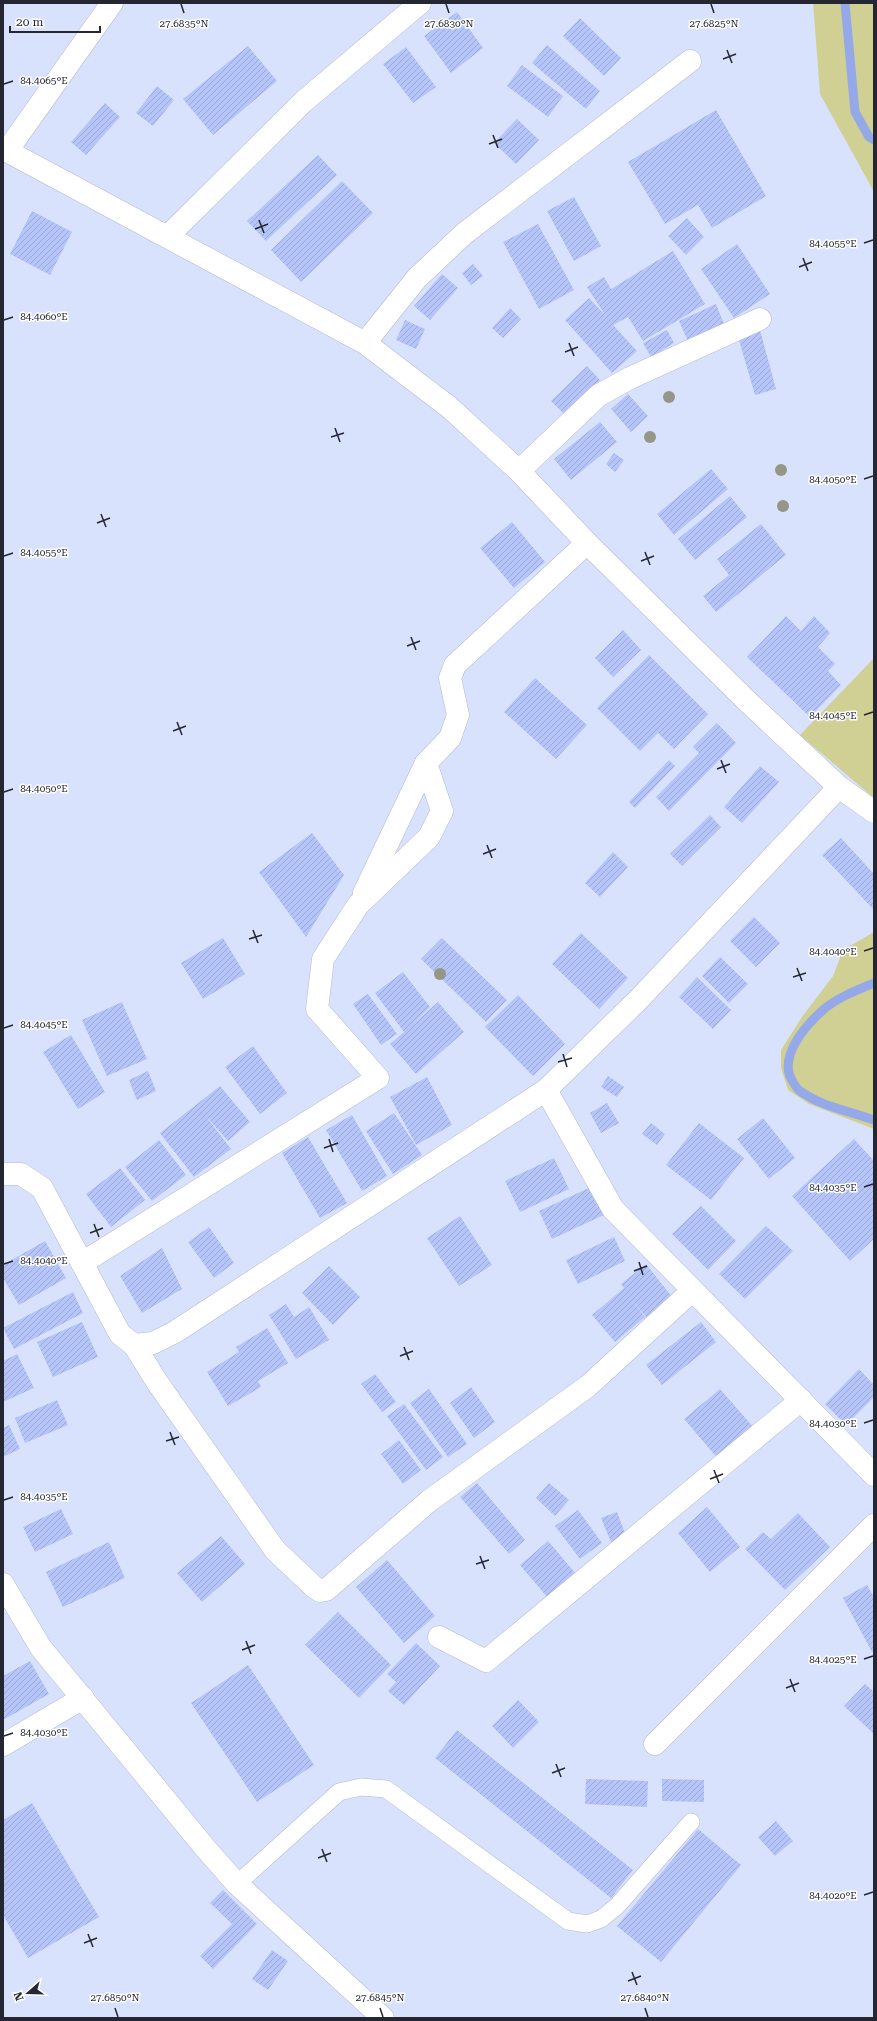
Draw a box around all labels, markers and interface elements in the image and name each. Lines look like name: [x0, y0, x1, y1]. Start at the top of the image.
scale bar: [10, 8, 100, 34]
text: 20 m: [16, 15, 43, 29]
text: 27.6835°N: [159, 18, 209, 29]
text: 27.6830°N: [424, 18, 474, 29]
text: 27.6825°N: [689, 18, 739, 29]
text: 84.4065°E: [20, 75, 68, 86]
text: 84.4055°E: [809, 238, 857, 249]
text: 84.4060°E: [20, 311, 68, 322]
text: 84.4050°E: [809, 474, 857, 485]
text: 84.4055°E: [20, 547, 68, 558]
text: 84.4045°E: [809, 710, 857, 721]
text: 84.4050°E: [20, 783, 68, 794]
text: 84.4040°E: [809, 946, 857, 957]
text: 84.4045°E: [20, 1019, 68, 1030]
text: 84.4035°E: [809, 1182, 857, 1193]
text: 84.4040°E: [20, 1255, 68, 1266]
text: 84.4030°E: [809, 1418, 857, 1429]
text: 84.4035°E: [20, 1491, 68, 1502]
text: 84.4025°E: [809, 1654, 857, 1665]
text: 84.4030°E: [20, 1727, 68, 1738]
text: 84.4020°E: [809, 1890, 857, 1901]
north arrow: [8, 1973, 48, 2013]
text: N: [11, 1990, 27, 2002]
text: 27.6850°N: [90, 1992, 140, 2003]
text: 27.6845°N: [355, 1992, 405, 2003]
text: 27.6840°N: [620, 1992, 670, 2003]

